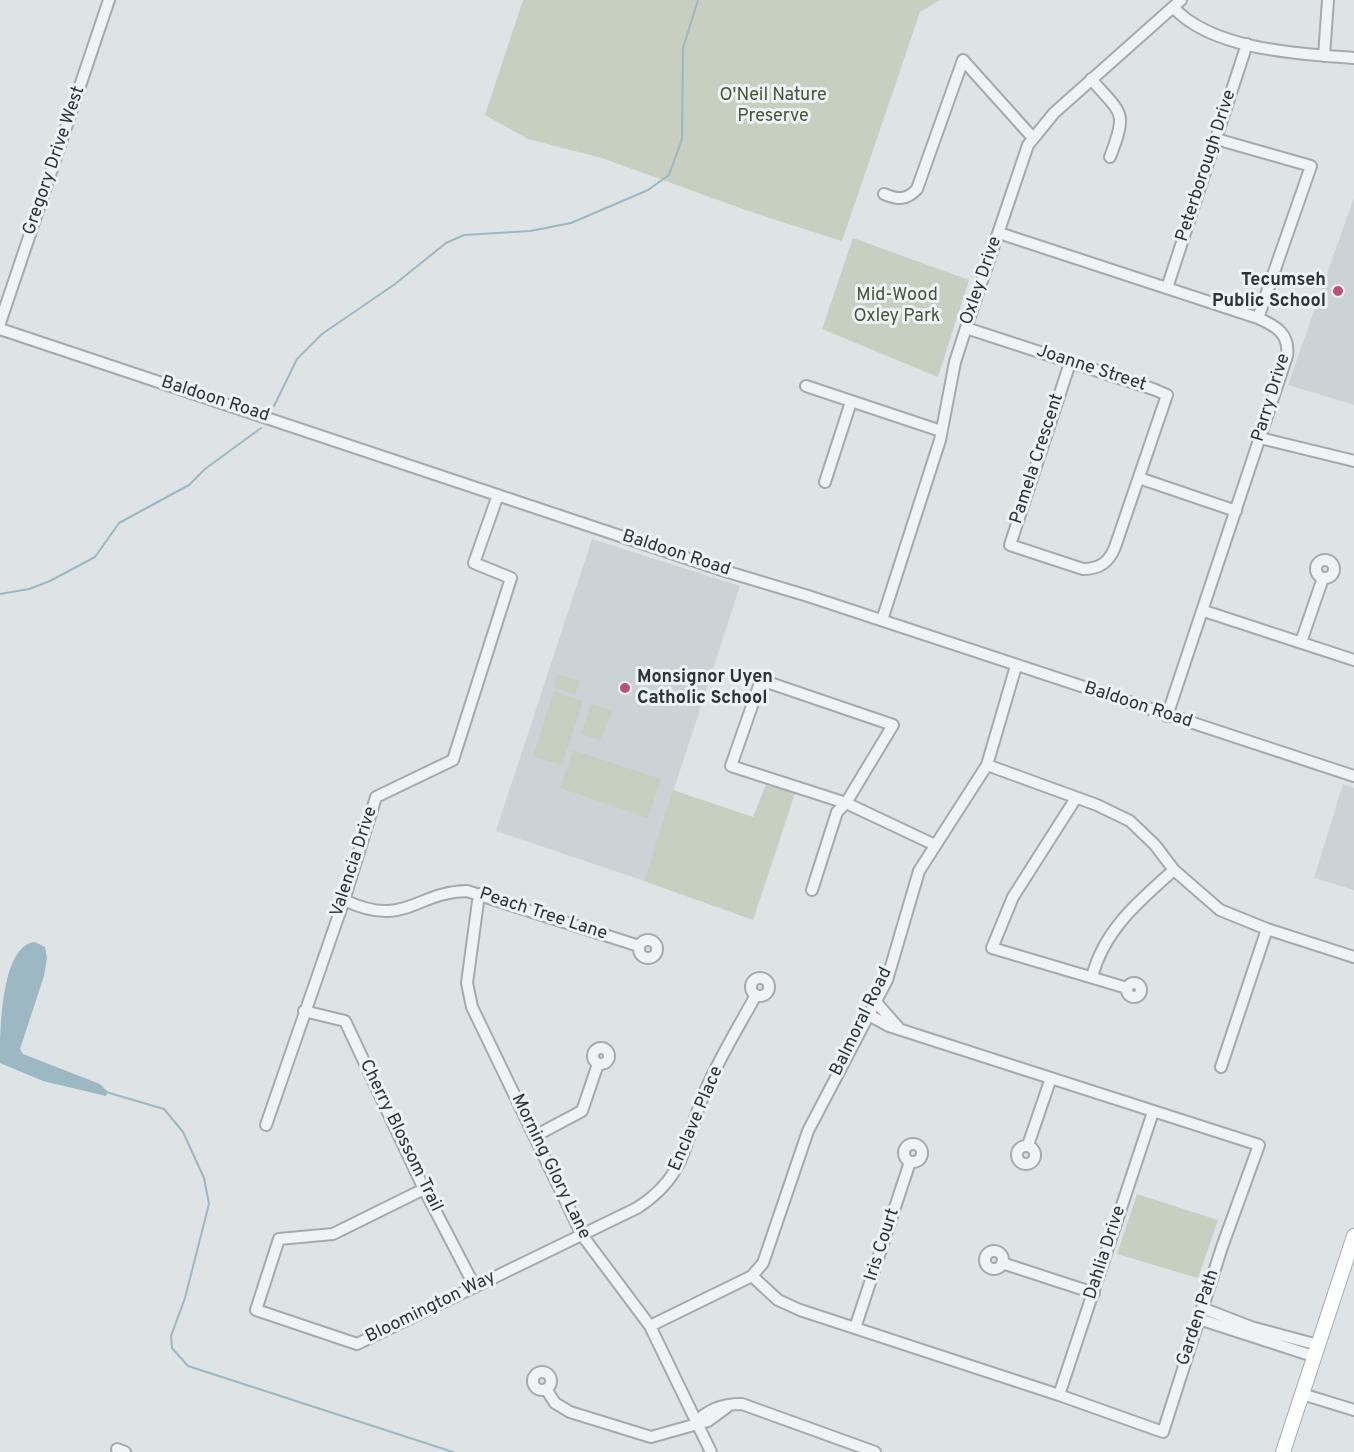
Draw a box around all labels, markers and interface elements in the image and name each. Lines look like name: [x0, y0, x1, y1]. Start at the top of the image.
street label: Gregory Drive West: [19, 84, 91, 238]
park label: O'Neil Nature Preserve: [719, 85, 827, 128]
street label: Peterborough Drive: [1172, 87, 1242, 245]
street label: Oxley Drive: [957, 234, 1007, 328]
place label: Tecumseh Public School: [1212, 270, 1326, 312]
marker: Tecumseh Public School: [1331, 284, 1345, 298]
park label: Mid-Wood Oxley Park: [854, 285, 940, 328]
street label: Joanne Street: [1033, 341, 1149, 397]
street label: Parry Drive: [1248, 351, 1296, 445]
street label: Baldoon Road: [158, 372, 272, 428]
street label: Pamela Crescent: [1007, 391, 1069, 527]
street label: Baldoon Road: [619, 526, 733, 582]
place label: Monsignor Uyen Catholic School: [637, 667, 773, 710]
street label: Baldoon Road: [1081, 678, 1195, 734]
marker: Monsignor Uyen Catholic School: [618, 681, 632, 695]
street label: Valencia Drive: [327, 804, 383, 920]
street label: Peach Tree Lane: [476, 884, 610, 946]
street label: Balmoral Road: [826, 964, 898, 1080]
street label: Cherry Blossom Trail: [354, 1056, 446, 1216]
street label: Enclave Place: [665, 1063, 729, 1175]
street label: Morning Glory Lane: [506, 1091, 594, 1243]
street label: Dahlia Drive: [1081, 1203, 1131, 1303]
street label: Iris Court: [861, 1206, 905, 1284]
street label: Bloomington Way: [363, 1267, 499, 1349]
street label: Garden Path: [1173, 1267, 1225, 1369]

